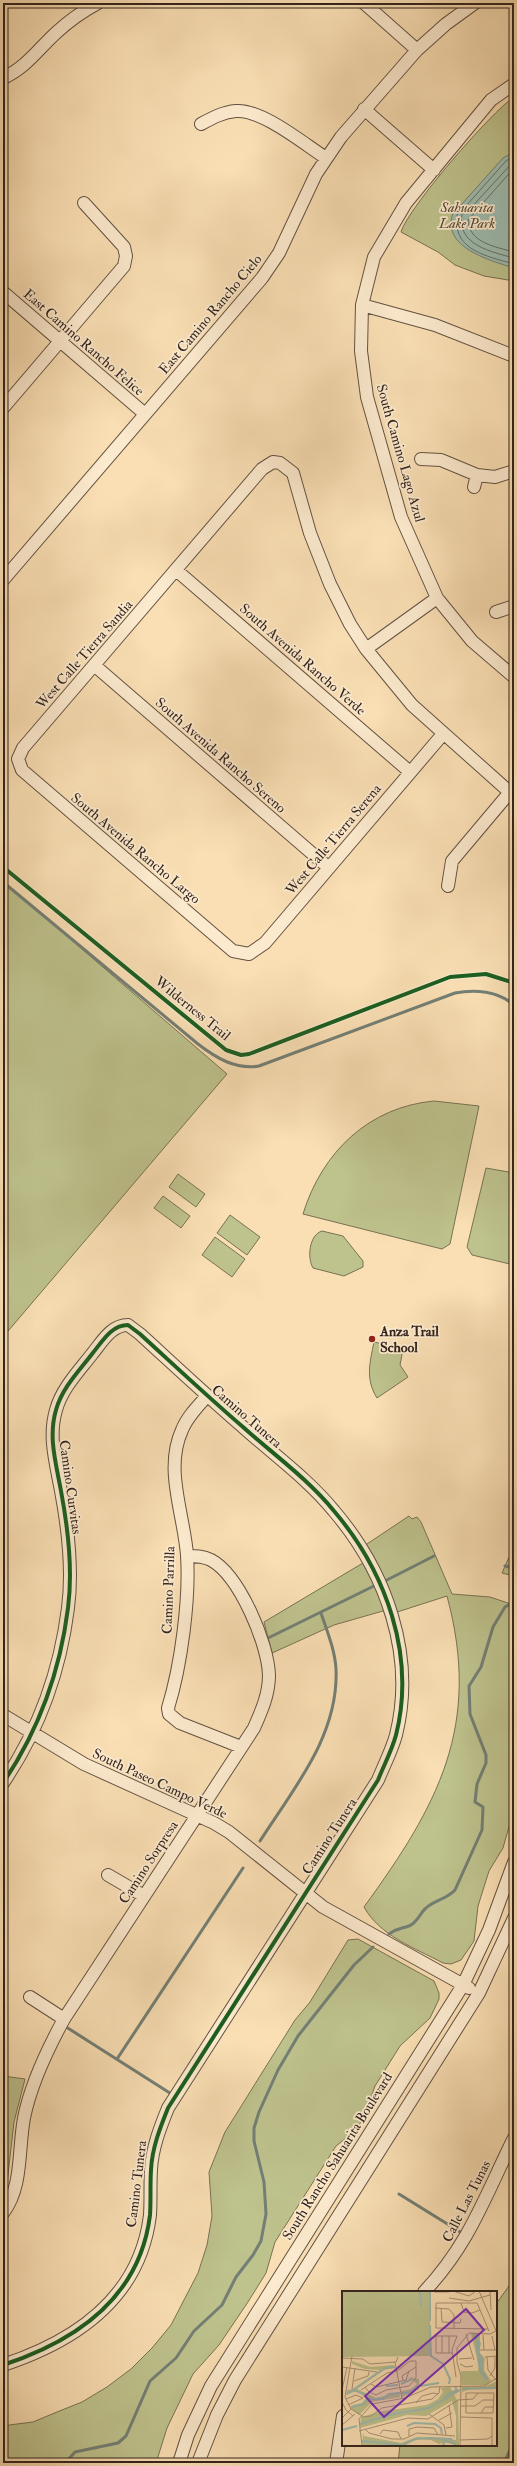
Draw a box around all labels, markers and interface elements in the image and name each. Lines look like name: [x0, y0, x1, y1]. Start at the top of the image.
park label: Sahuarita Lake Park: [438, 199, 495, 232]
street label: East Camino Rancho Cielo: [155, 251, 266, 378]
street label: East Camino Rancho Felice: [20, 285, 148, 399]
street label: South Camino Lago Azul: [373, 382, 429, 525]
street label: West Calle Tierra Sandia: [32, 596, 137, 713]
street label: South Avenida Rancho Verde: [236, 600, 369, 719]
street label: South Avenida Rancho Sereno: [152, 694, 290, 817]
street label: West Calle Tierra Serena: [281, 780, 385, 899]
street label: South Avenida Rancho Largo: [68, 789, 204, 908]
street label: Wilderness Trail: [151, 972, 234, 1044]
place label: Anza Trail School: [379, 1323, 439, 1356]
marker: Anza Trail School: [367, 1334, 377, 1344]
street label: Camino Tunera: [208, 1381, 285, 1452]
street label: Camino Curvitas: [55, 1439, 86, 1535]
street label: Camino Parrilla: [158, 1545, 179, 1634]
street label: South Paseo Campo Verde: [89, 1745, 230, 1823]
street label: Camino Tunera: [298, 1795, 361, 1878]
street label: Camino Sorpresa: [115, 1817, 183, 1908]
street label: South Rancho Sahuarita Boulevard: [279, 2069, 396, 2243]
street label: Camino Tunera: [123, 2139, 150, 2229]
street label: Calle Las Tunas: [439, 2157, 494, 2245]
inset map: [342, 2291, 497, 2446]

